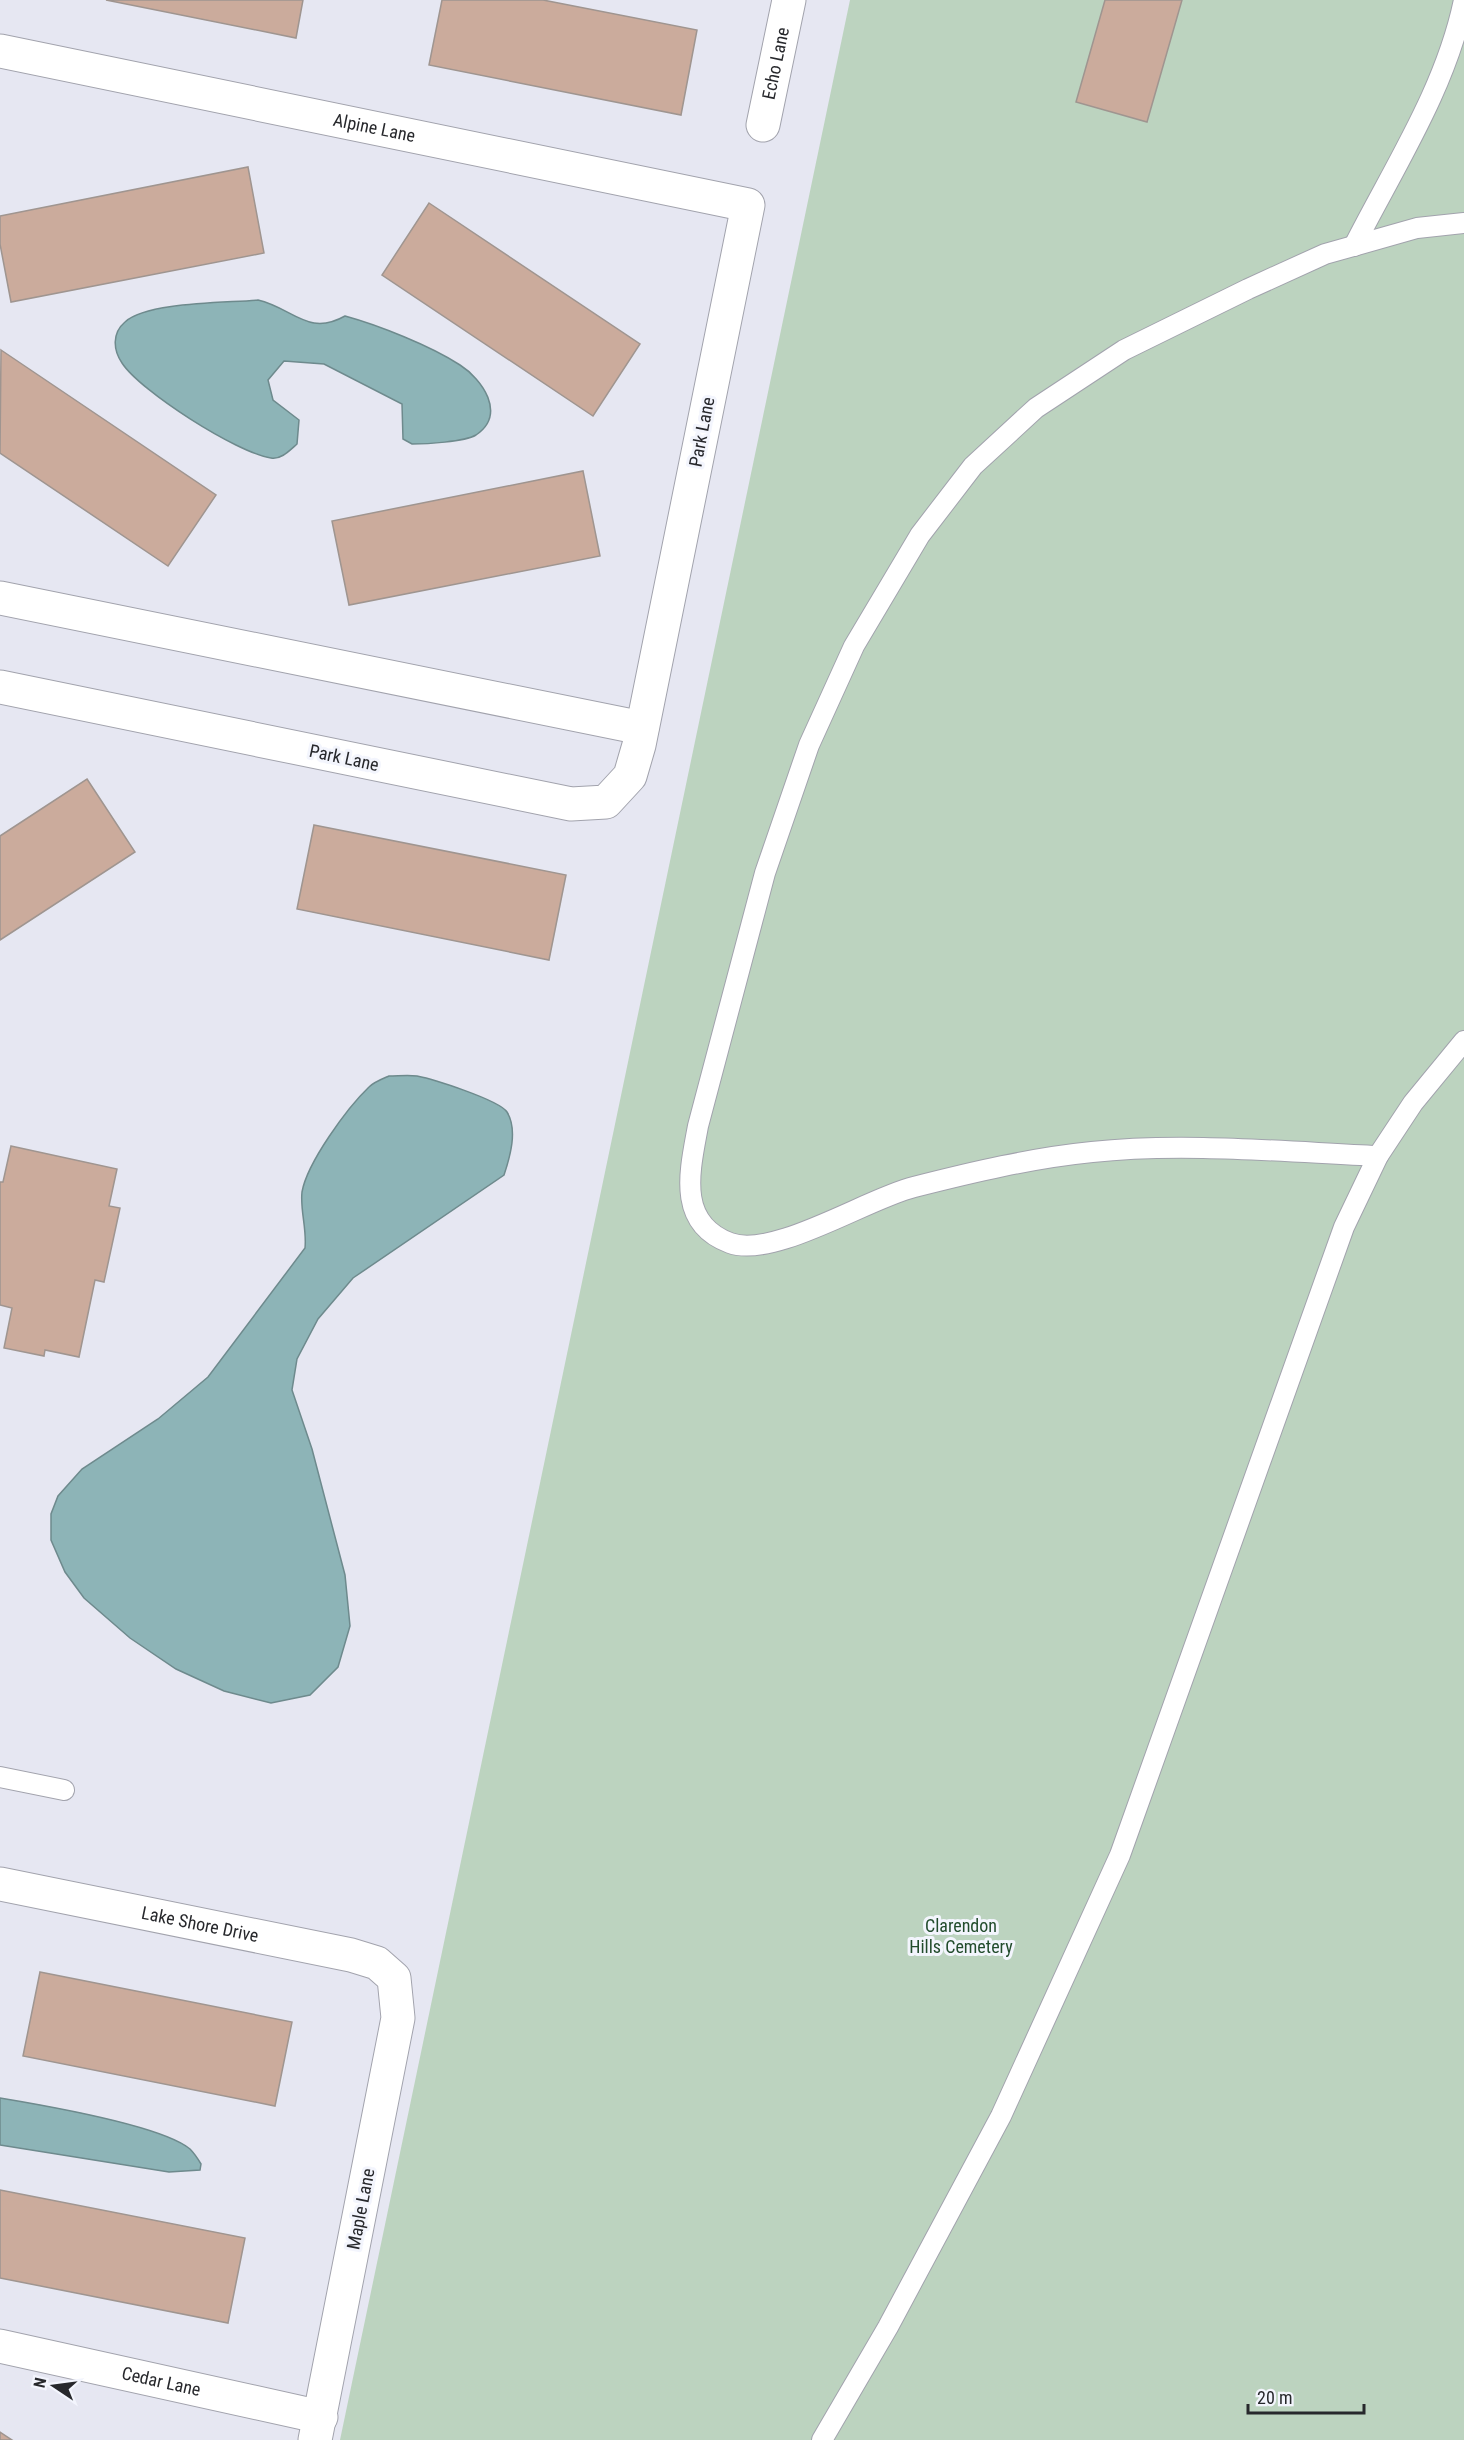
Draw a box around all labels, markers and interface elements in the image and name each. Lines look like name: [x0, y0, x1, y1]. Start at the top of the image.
street label: Echo Lane: [758, 25, 793, 101]
street label: Alpine Lane: [331, 109, 417, 146]
street label: Park Lane: [684, 395, 719, 469]
street label: Park Lane: [307, 740, 381, 775]
street label: Lake Shore Drive: [140, 1902, 260, 1946]
park label: Clarendon Hills Cemetery: [909, 1915, 1013, 1957]
street label: Maple Lane: [342, 2167, 379, 2251]
north arrow: [24, 2356, 84, 2416]
street label: Cedar Lane: [120, 2362, 203, 2400]
text: N: [30, 2376, 50, 2390]
scale bar: [1248, 2377, 1364, 2415]
text: 20 m: [1257, 2387, 1292, 2408]

